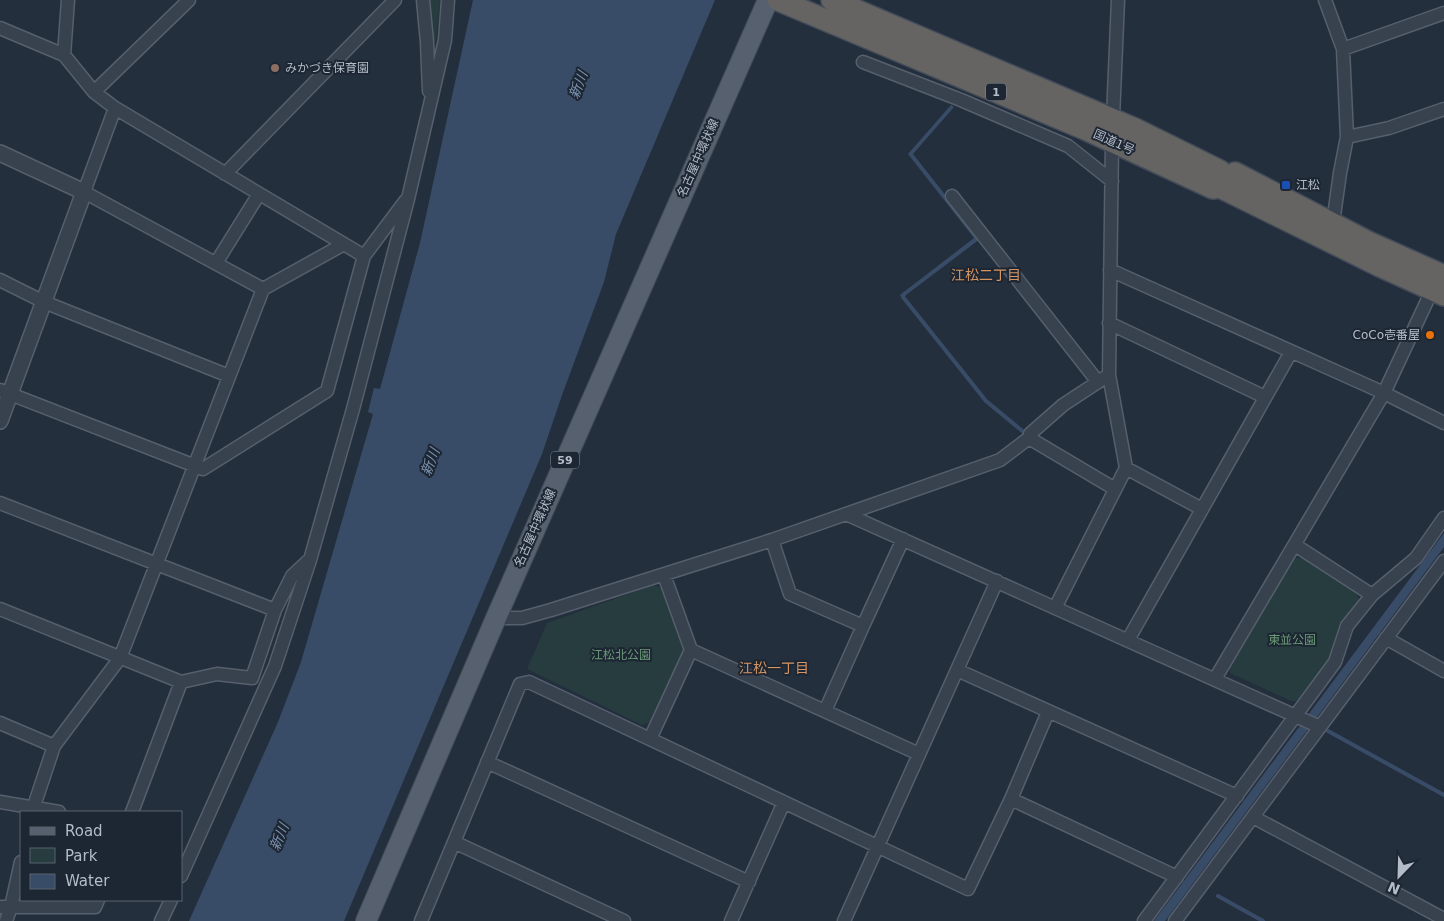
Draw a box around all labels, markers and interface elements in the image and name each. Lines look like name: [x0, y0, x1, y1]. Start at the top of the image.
place label: みかづき保育園: [285, 61, 369, 75]
marker: みかづき保育園: [269, 62, 281, 74]
water label: 新川: [566, 67, 591, 101]
road number: 1: [986, 84, 1006, 100]
street label: 名古屋中環状線: [675, 117, 721, 199]
street label: 国道1号: [1091, 127, 1137, 157]
place label: 江松: [1296, 178, 1320, 192]
marker: 江松: [1280, 179, 1292, 191]
district label: 江松二丁目: [951, 267, 1021, 283]
place label: CoCo壱番屋: [1353, 328, 1420, 342]
marker: CoCo壱番屋: [1424, 329, 1436, 341]
water label: 新川: [418, 444, 443, 478]
road number: 59: [551, 452, 579, 468]
street label: 名古屋中環状線: [512, 487, 558, 569]
park label: 東並公園: [1268, 633, 1316, 647]
park label: 江松北公園: [591, 648, 651, 662]
district label: 江松一丁目: [739, 660, 809, 676]
legend: [20, 811, 182, 901]
water label: 新川: [266, 819, 293, 853]
text: Road: [65, 822, 103, 840]
text: Park: [65, 847, 98, 865]
north arrow: [1374, 851, 1424, 901]
text: Water: [65, 872, 110, 890]
text: N: [1385, 878, 1402, 898]

